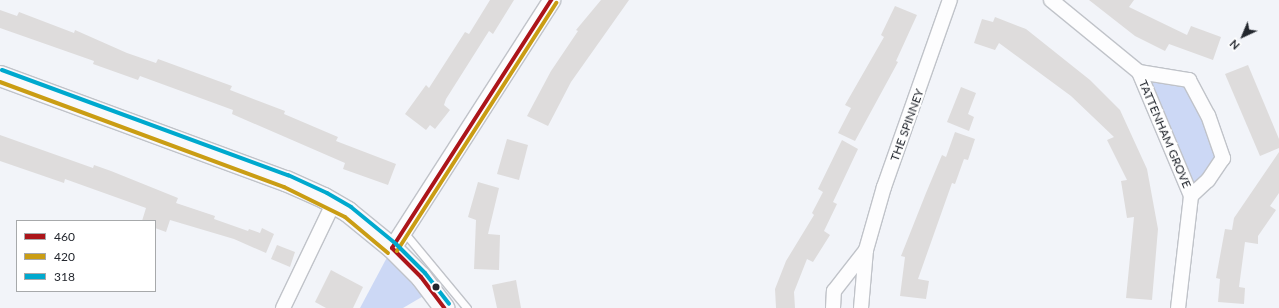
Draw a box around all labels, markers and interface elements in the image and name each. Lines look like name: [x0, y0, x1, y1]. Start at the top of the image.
north arrow: [1223, 16, 1263, 56]
text: N: [1227, 37, 1242, 53]
street label: TATTENHAM GROVE: [1136, 78, 1194, 190]
street label: THE SPINNEY: [887, 87, 927, 163]
legend: [16, 220, 156, 292]
text: 460: [54, 229, 75, 244]
text: 420: [54, 249, 75, 264]
text: 318: [54, 269, 75, 284]
unlabelled marker: [431, 282, 441, 292]

